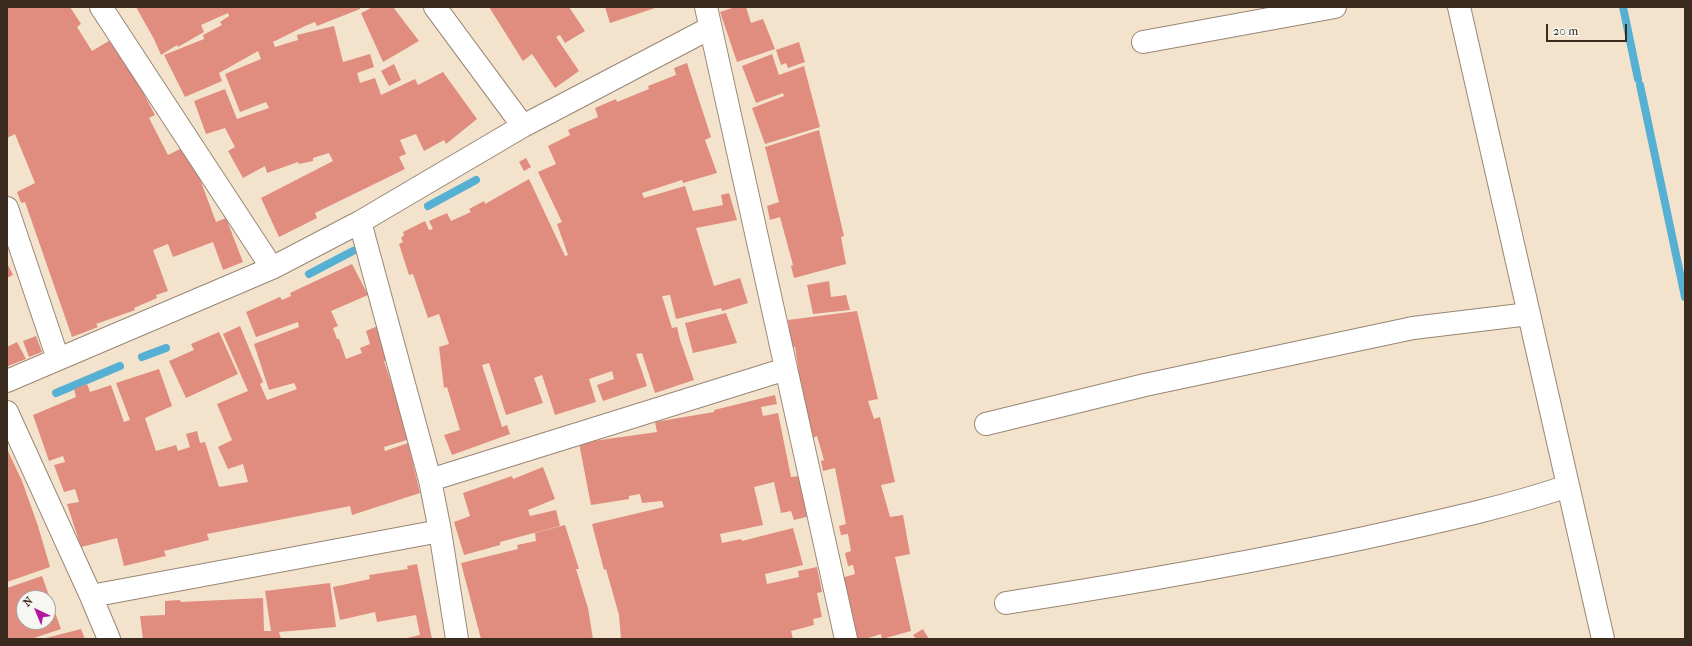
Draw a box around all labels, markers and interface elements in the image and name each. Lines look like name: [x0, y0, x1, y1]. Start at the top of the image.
scale bar: [1548, 16, 1629, 42]
text: 20 m: [1553, 24, 1578, 38]
north arrow: [16, 590, 56, 630]
text: N: [20, 594, 36, 609]

